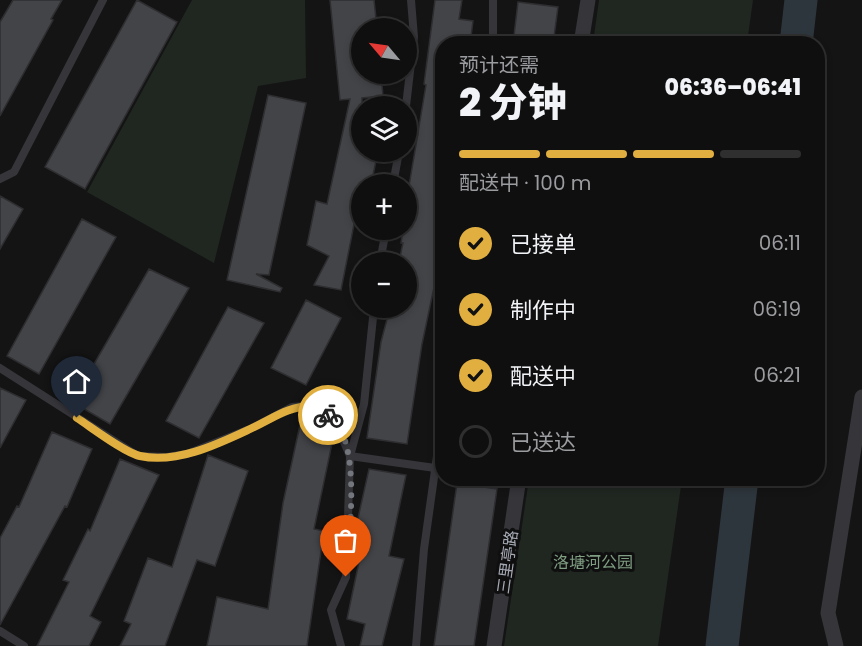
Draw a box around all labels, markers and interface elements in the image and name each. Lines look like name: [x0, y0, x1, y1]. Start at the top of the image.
north arrow: [351, 18, 417, 84]
map controls: [351, 18, 417, 318]
text: 预计还需: [459, 51, 539, 79]
text: 06:36–06:41: [665, 72, 801, 103]
text: 2 分钟: [459, 75, 567, 130]
button: layers: [351, 96, 417, 162]
text: 配送中 · 100 m: [459, 169, 591, 197]
button: +: [351, 174, 417, 240]
icon: check: [459, 227, 492, 260]
text: 已接单: [510, 229, 576, 260]
text: 06:11: [759, 229, 801, 257]
button: −: [351, 252, 417, 318]
icon: check: [459, 293, 492, 326]
text: 制作中: [510, 295, 576, 326]
text: 06:19: [752, 295, 801, 323]
pin: [51, 356, 102, 418]
icon: check: [459, 359, 492, 392]
text: 配送中: [510, 361, 576, 392]
text: 06:21: [754, 361, 801, 389]
icon: home: [60, 365, 93, 398]
courier: [298, 385, 358, 445]
icon: bike: [312, 399, 345, 432]
text: 已送达: [510, 427, 576, 458]
pin: [320, 515, 371, 577]
icon: bag: [329, 524, 362, 557]
street label: 三里亭路: [492, 529, 523, 595]
park label: 洛塘河公园: [553, 551, 633, 574]

